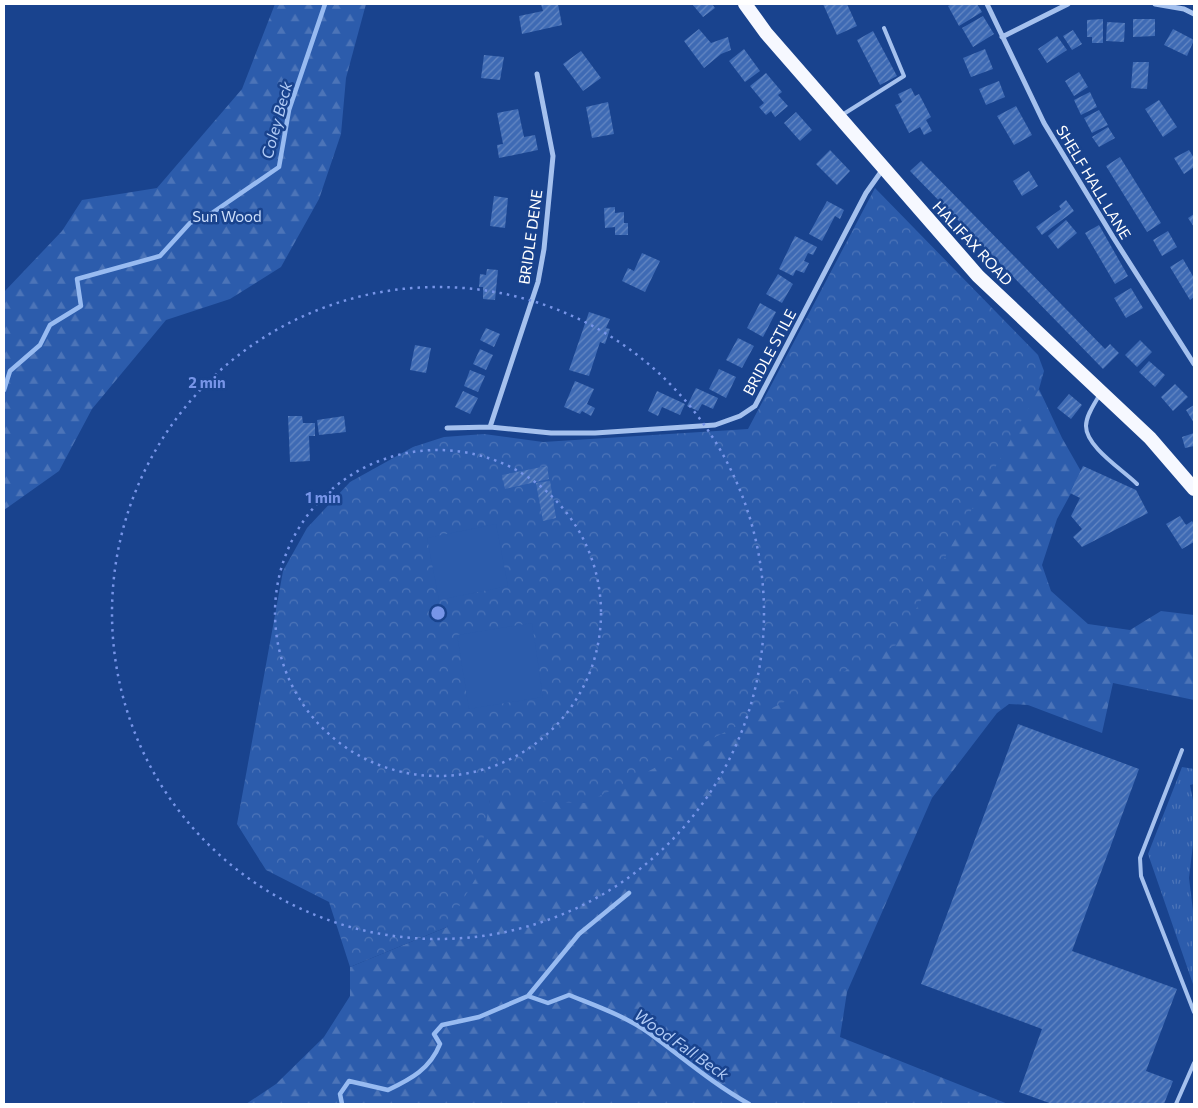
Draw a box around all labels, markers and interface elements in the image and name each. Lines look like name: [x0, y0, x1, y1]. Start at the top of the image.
water label: Coley Beck: [257, 79, 296, 161]
street label: SHELF HALL LANE: [1053, 122, 1135, 242]
street label: BRIDLE DENE: [514, 188, 546, 286]
street label: HALIFAX ROAD: [929, 197, 1017, 289]
park label: Sun Wood: [192, 207, 262, 225]
street label: BRIDLE STILE: [739, 306, 799, 398]
text: 2 min: [188, 373, 226, 391]
text: 1 min: [305, 488, 341, 506]
centre of rings: [429, 604, 447, 622]
water label: Wood Fall Beck: [631, 1005, 733, 1084]

